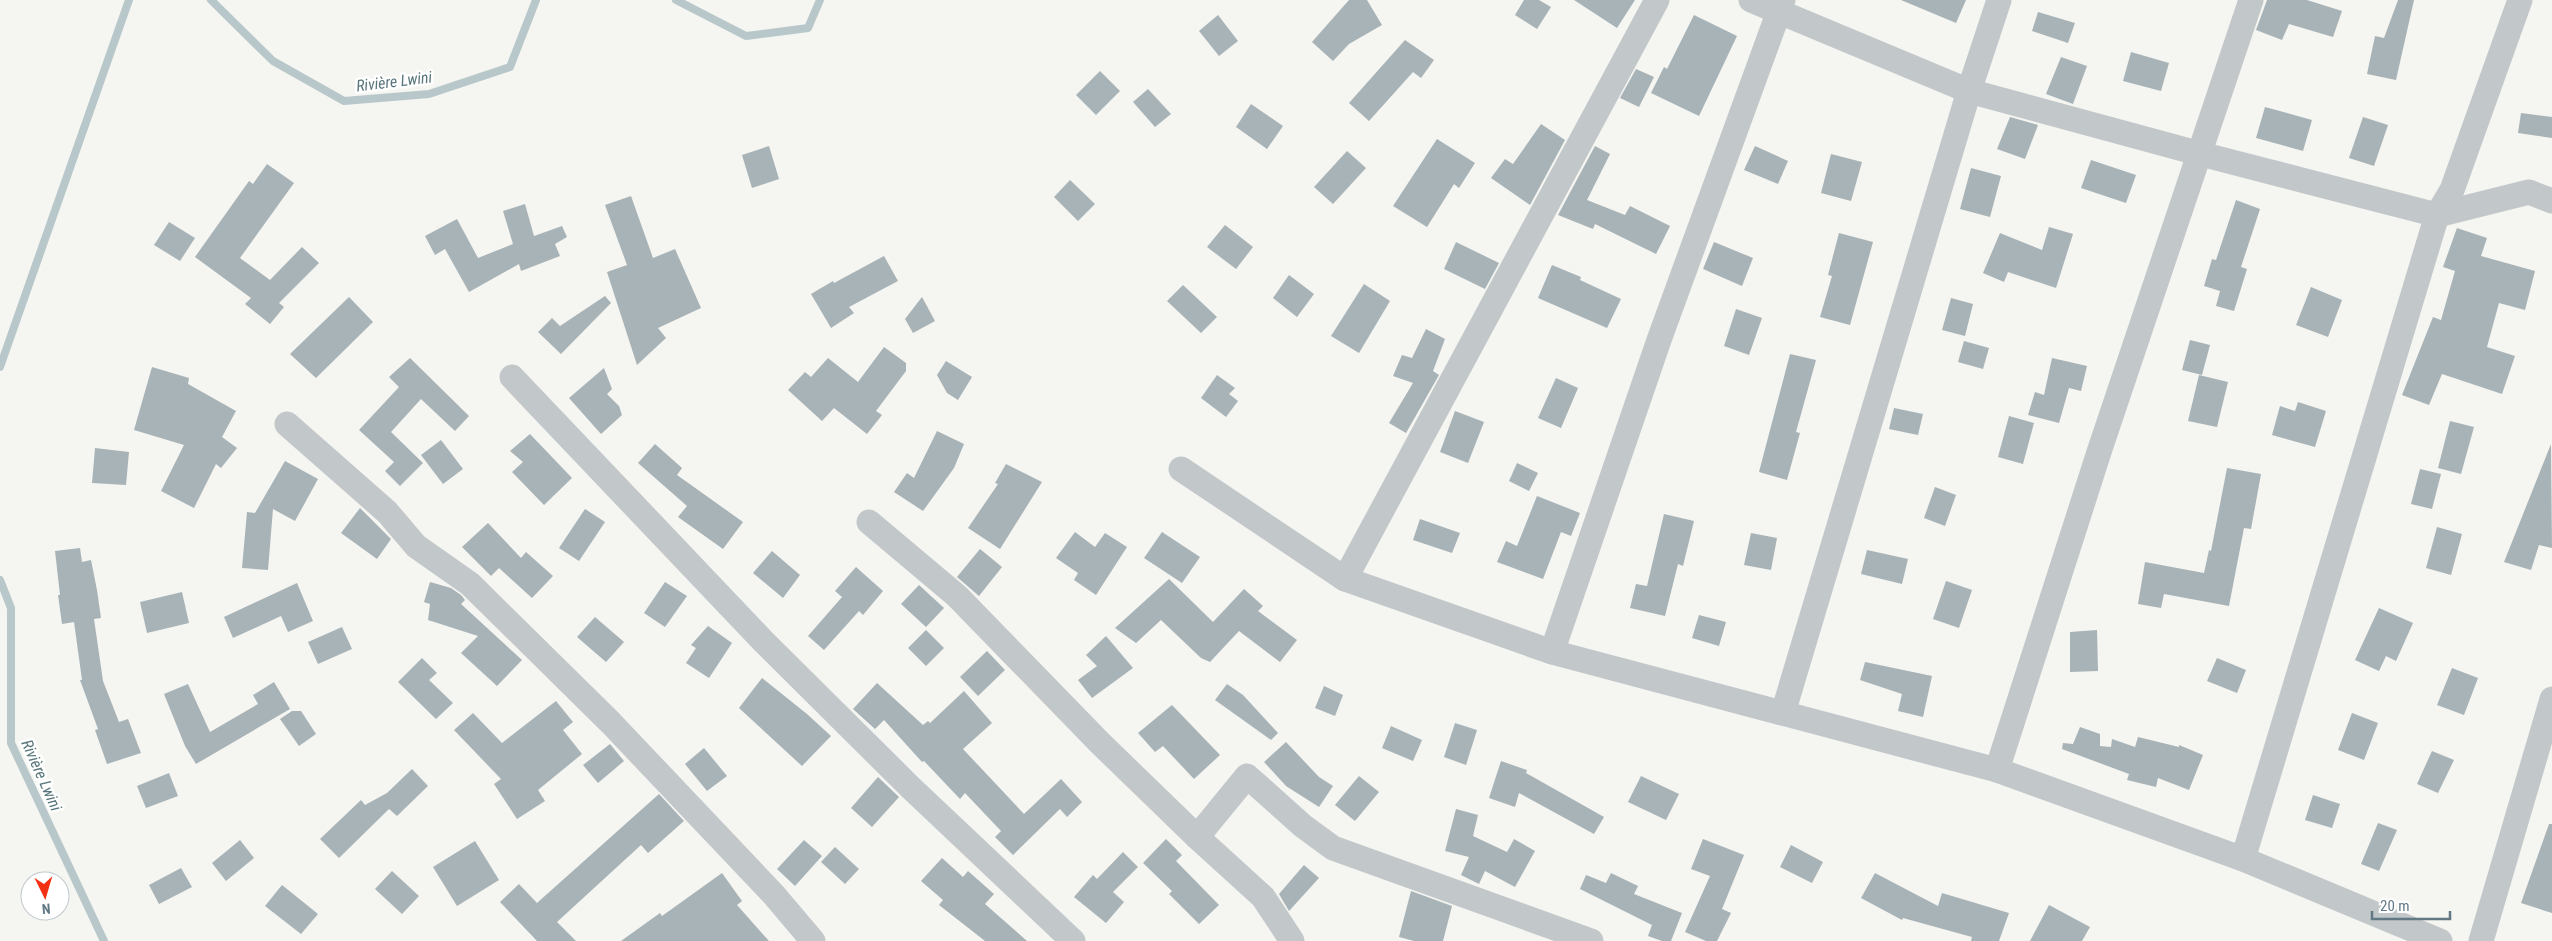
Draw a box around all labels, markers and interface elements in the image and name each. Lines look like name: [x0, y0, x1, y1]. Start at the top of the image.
water label: Rivière Lwini: [355, 67, 433, 96]
water label: Rivière Lwini: [17, 737, 66, 814]
north arrow: [20, 871, 70, 921]
scale bar: [2372, 888, 2450, 920]
text: 20 m: [2380, 897, 2410, 915]
text: N: [41, 901, 51, 917]

